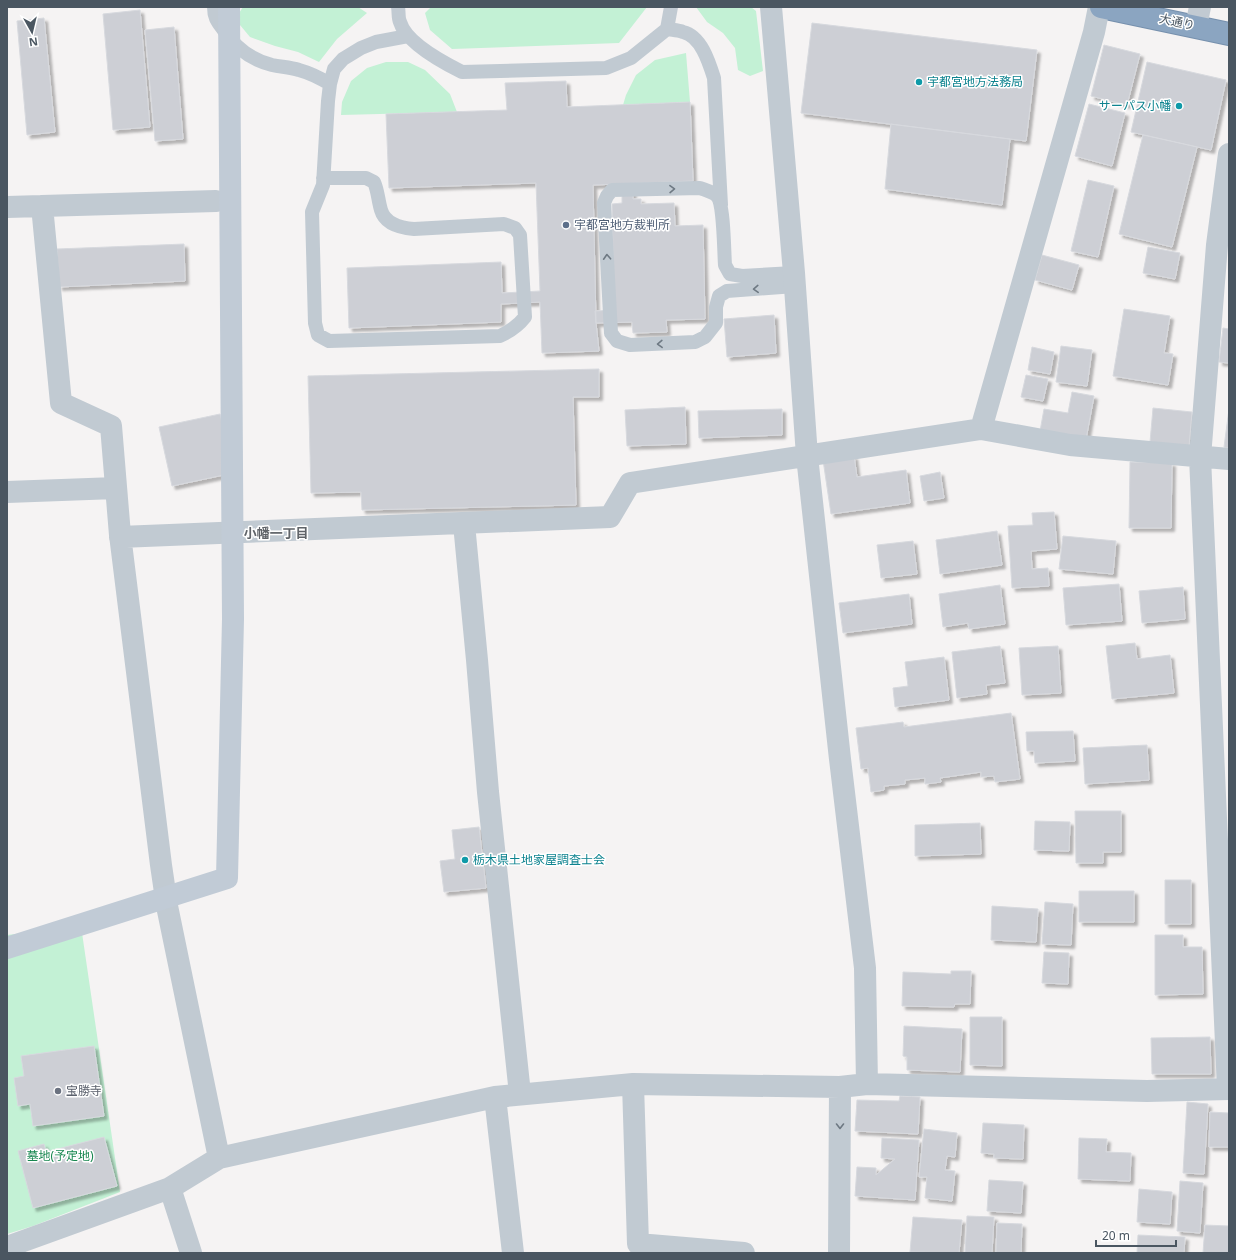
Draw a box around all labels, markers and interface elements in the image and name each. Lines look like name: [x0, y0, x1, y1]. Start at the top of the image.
street label: 大通り: [1158, 9, 1196, 34]
north arrow: [12, 12, 52, 52]
text: N: [28, 34, 39, 50]
place label: 宇都宮地方法務局: [927, 73, 1023, 90]
marker: 宇都宮地方法務局: [914, 77, 924, 87]
place label: サーパス小幡: [1099, 97, 1171, 114]
marker: サーパス小幡: [1174, 101, 1184, 111]
one-way arrow: [669, 184, 675, 193]
place label: 宇都宮地方裁判所: [574, 216, 670, 233]
marker: 宇都宮地方裁判所: [561, 220, 571, 230]
one-way arrow: [602, 254, 611, 260]
one-way arrow: [753, 284, 759, 293]
one-way arrow: [657, 339, 663, 348]
district label: 小幡一丁目: [243, 524, 309, 542]
place label: 栃木県土地家屋調査士会: [473, 851, 605, 868]
marker: 栃木県土地家屋調査士会: [460, 855, 470, 865]
place label: 宝勝寺: [66, 1082, 102, 1099]
marker: 宝勝寺: [53, 1086, 63, 1096]
one-way arrow: [835, 1123, 844, 1129]
park label: 墓地(予定地): [26, 1147, 94, 1164]
scale bar: [1096, 1222, 1176, 1248]
text: 20 m: [1102, 1227, 1130, 1244]

